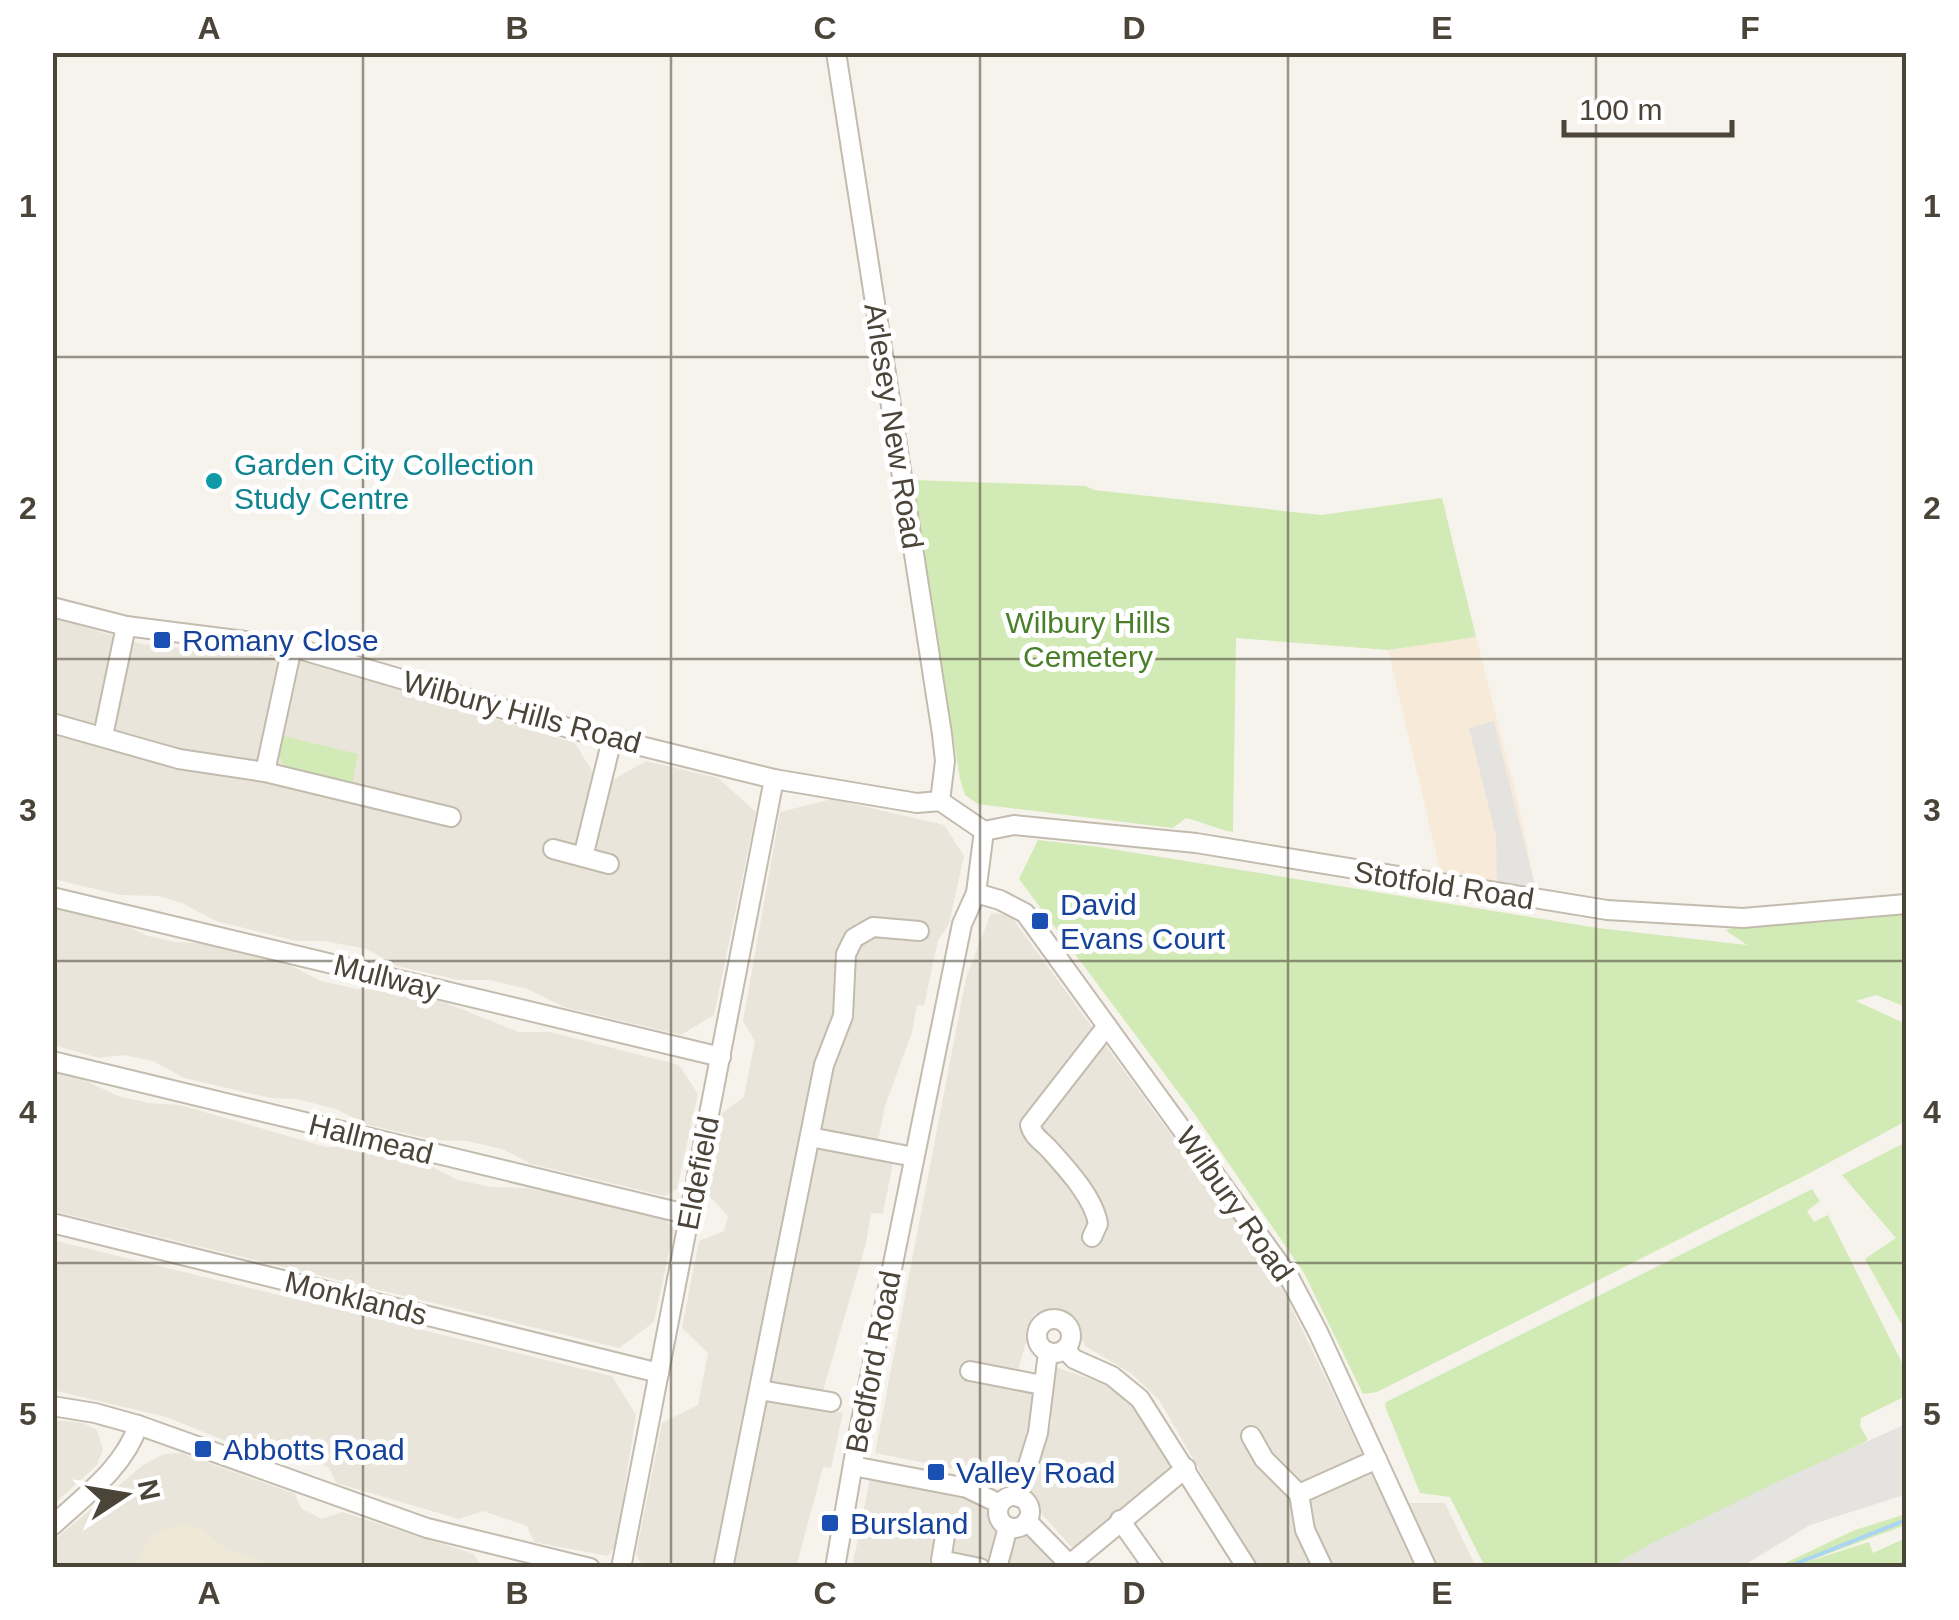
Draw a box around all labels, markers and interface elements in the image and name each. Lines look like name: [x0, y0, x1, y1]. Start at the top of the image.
text: A: [197, 10, 221, 46]
text: B: [505, 10, 529, 46]
text: C: [813, 10, 837, 46]
text: D: [1122, 10, 1146, 46]
text: E: [1431, 10, 1453, 46]
text: F: [1740, 10, 1760, 46]
scale bar: [1564, 75, 1732, 137]
text: 100 m: [1579, 93, 1662, 126]
text: 1: [19, 188, 37, 224]
text: 1: [1923, 188, 1941, 224]
street label: Arlesey New Road: [858, 301, 930, 551]
place label: Garden City Collection Study Centre: [234, 448, 534, 515]
marker: Garden City Collection Study Centre: [203, 470, 225, 492]
text: 2: [19, 490, 37, 526]
text: 2: [1923, 490, 1941, 526]
park label: Wilbury Hills Cemetery: [1006, 606, 1171, 673]
place label: Romany Close: [182, 624, 379, 657]
marker: Romany Close: [151, 629, 173, 651]
street label: Wilbury Hills Road: [399, 664, 645, 760]
text: 3: [19, 792, 37, 828]
text: 3: [1923, 792, 1941, 828]
street label: Stotfold Road: [1352, 854, 1536, 916]
place label: David Evans Court: [1060, 888, 1226, 955]
marker: David Evans Court: [1029, 910, 1051, 932]
street label: Mullway: [330, 948, 444, 1006]
text: 4: [19, 1094, 37, 1130]
text: 4: [1923, 1094, 1941, 1130]
street label: Hallmead: [306, 1108, 436, 1170]
street label: Eldefield: [671, 1113, 725, 1233]
street label: Wilbury Road: [1170, 1121, 1300, 1287]
street label: Monklands: [282, 1264, 430, 1332]
street label: Bedford Road: [839, 1268, 907, 1456]
text: 5: [19, 1396, 37, 1432]
text: 5: [1923, 1396, 1941, 1432]
place label: Abbotts Road: [223, 1433, 405, 1466]
marker: Abbotts Road: [192, 1438, 214, 1460]
north arrow: [75, 1445, 175, 1545]
place label: Valley Road: [956, 1456, 1116, 1489]
marker: Valley Road: [925, 1461, 947, 1483]
text: N: [132, 1477, 166, 1503]
place label: Bursland: [850, 1507, 968, 1540]
marker: Bursland: [819, 1512, 841, 1534]
text: A: [197, 1575, 221, 1611]
text: B: [505, 1575, 529, 1611]
text: C: [813, 1575, 837, 1611]
text: D: [1122, 1575, 1146, 1611]
text: E: [1431, 1575, 1453, 1611]
text: F: [1740, 1575, 1760, 1611]

